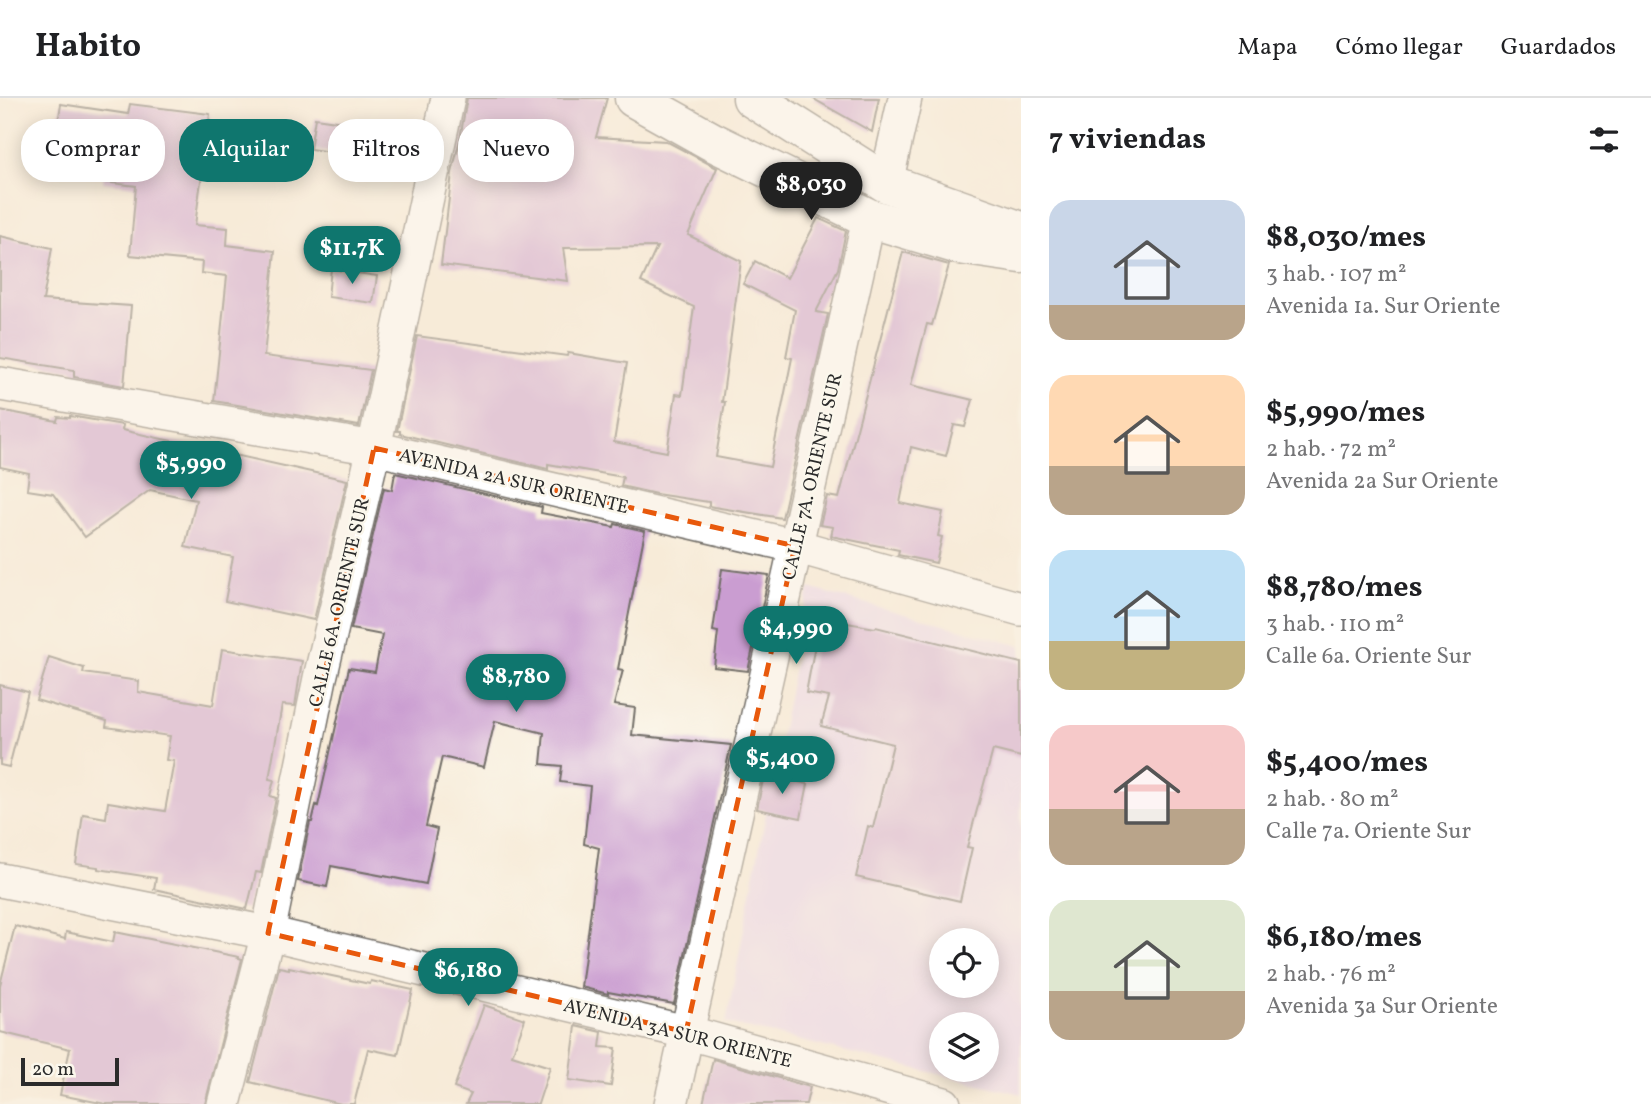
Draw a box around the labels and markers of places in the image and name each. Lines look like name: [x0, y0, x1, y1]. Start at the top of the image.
pin: $8,030: [754, 162, 868, 222]
pin: $11.7K: [295, 226, 409, 286]
pin: $5,990: [134, 442, 248, 501]
pin: $4,990: [739, 606, 853, 666]
pin: $8,780: [459, 654, 573, 714]
pin: $5,400: [725, 736, 839, 796]
pin: $6,180: [411, 948, 525, 1008]

